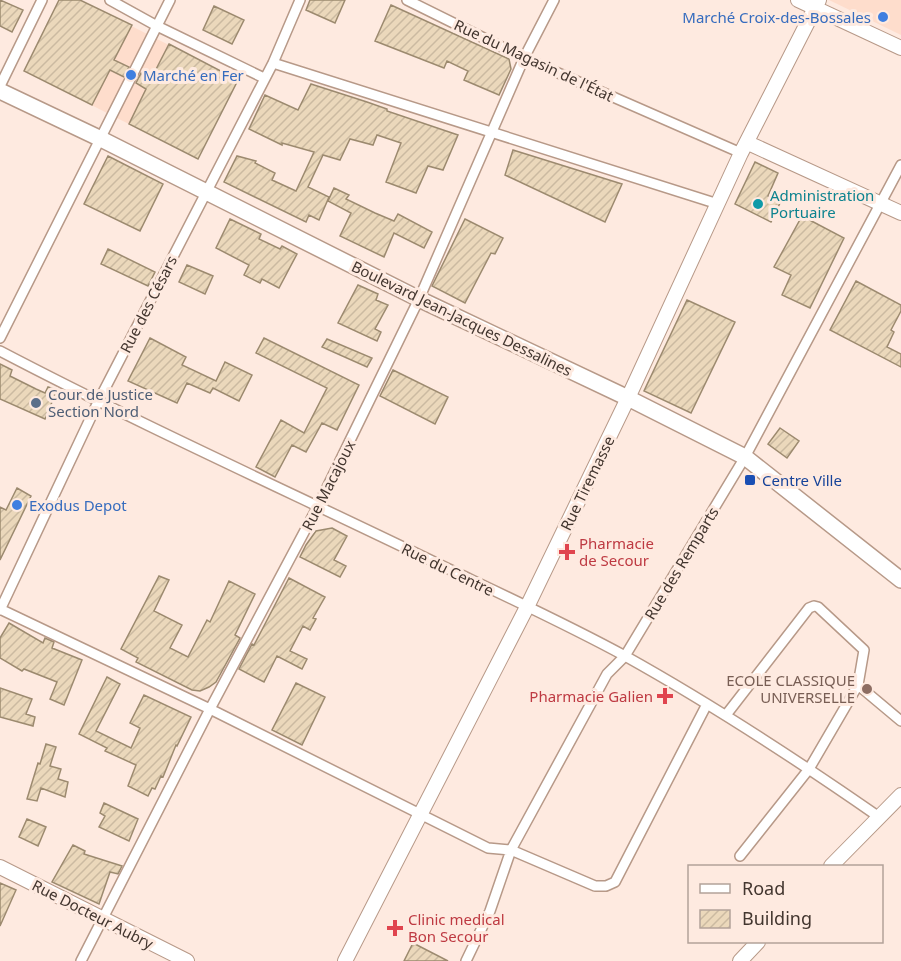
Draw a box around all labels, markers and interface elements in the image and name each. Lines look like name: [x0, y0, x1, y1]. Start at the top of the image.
place label: Marché Croix-des-Bossales: [682, 7, 871, 27]
marker: Marché Croix-des-Bossales: [876, 10, 890, 24]
street label: Rue du Magasin de l'État: [451, 14, 617, 106]
place label: Marché en Fer: [143, 65, 244, 85]
marker: Marché en Fer: [124, 68, 138, 82]
place label: Administration Portuaire: [770, 185, 874, 222]
marker: Administration Portuaire: [751, 197, 765, 211]
street label: Rue des Césars: [115, 252, 181, 356]
street label: Boulevard Jean-Jacques Dessalines: [348, 256, 576, 380]
place label: Cour de Justice Section Nord: [48, 384, 153, 421]
marker: Cour de Justice Section Nord: [29, 396, 43, 410]
street label: Rue Tiremasse: [555, 432, 619, 534]
street label: Rue Macajoux: [297, 436, 359, 534]
place label: Centre Ville: [762, 470, 842, 490]
marker: Centre Ville: [743, 473, 757, 487]
place label: Exodus Depot: [29, 495, 127, 515]
marker: Exodus Depot: [10, 498, 24, 512]
street label: Rue des Remparts: [639, 503, 723, 623]
place label: Pharmacie de Secour: [579, 533, 654, 570]
street label: Rue du Centre: [399, 538, 497, 600]
marker: Pharmacie de Secour: [560, 545, 574, 559]
place label: ECOLE CLASSIQUE UNIVERSELLE: [726, 670, 855, 707]
marker: ECOLE CLASSIQUE UNIVERSELLE: [860, 682, 874, 696]
place label: Pharmacie Galien: [529, 686, 653, 706]
marker: Pharmacie Galien: [658, 689, 672, 703]
legend: [688, 865, 883, 943]
street label: Rue Docteur Aubry: [29, 875, 157, 953]
text: Road: [742, 876, 785, 900]
text: Building: [742, 906, 812, 930]
place label: Clinic medical Bon Secour: [408, 909, 505, 946]
marker: Clinic medical Bon Secour: [386, 919, 404, 937]

